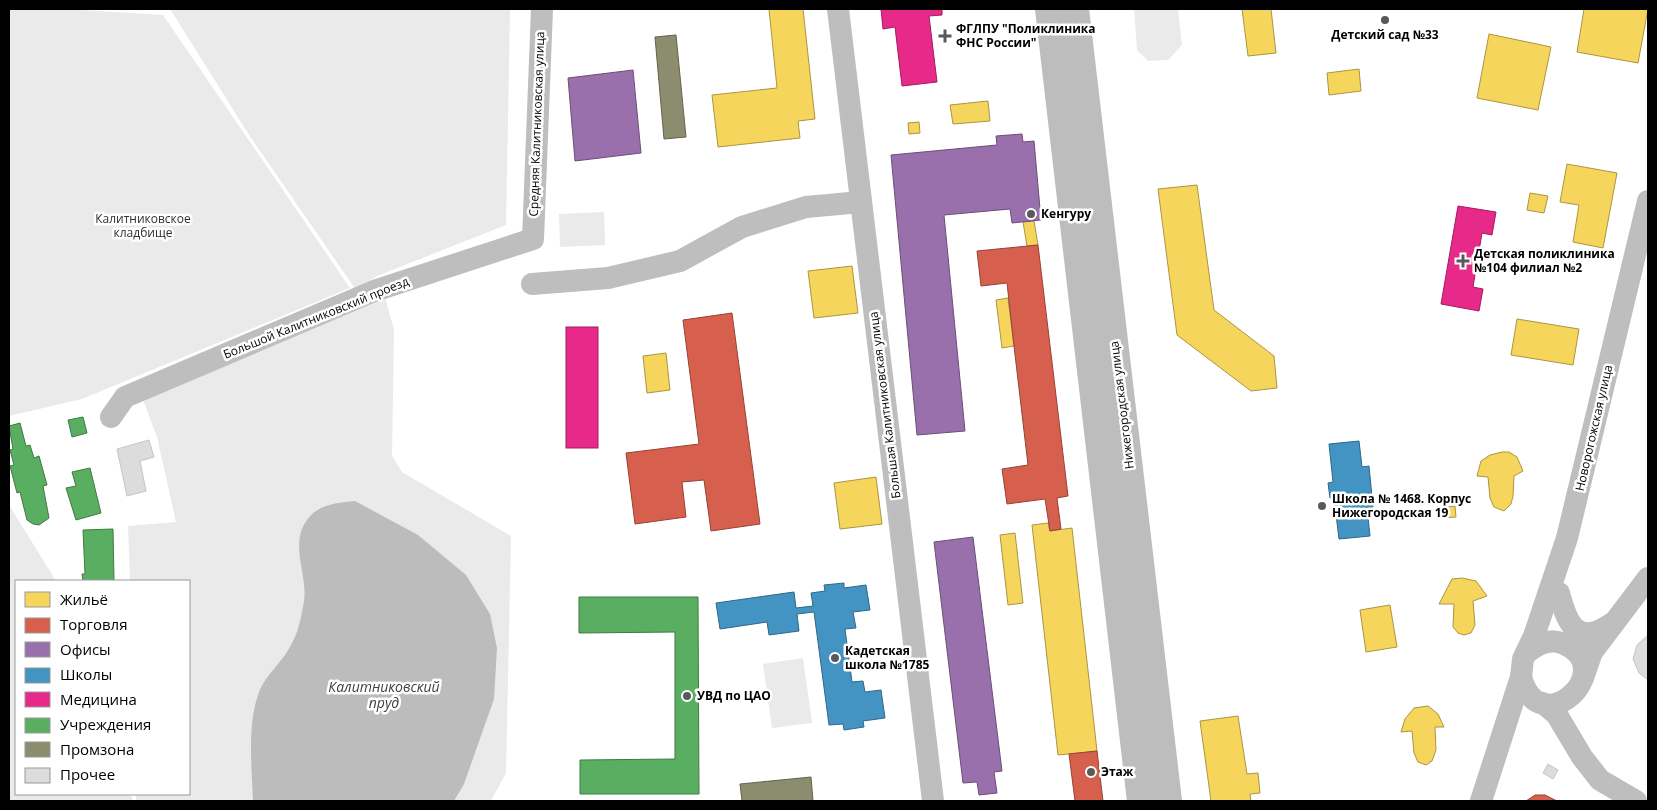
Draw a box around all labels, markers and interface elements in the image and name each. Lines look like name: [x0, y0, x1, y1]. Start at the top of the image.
marker: Детский сад №33: [1379, 14, 1391, 26]
place label: ФГЛПУ "Поликлиника ФНС России": [956, 20, 1096, 51]
place label: Детский сад №33: [1331, 26, 1439, 43]
marker: ФГЛПУ "Поликлиника ФНС России": [938, 29, 952, 43]
street label: Средняя Калитниковская улица: [525, 31, 548, 217]
place label: Кенгуру: [1041, 205, 1091, 222]
marker: Кенгуру: [1025, 208, 1037, 220]
park label: Калитниковское кладбище: [95, 210, 191, 241]
place label: Детская поликлиника №104 филиал №2: [1474, 245, 1615, 276]
marker: Детская поликлиника №104 филиал №2: [1456, 254, 1470, 268]
street label: Большой Калитниковский проезд: [221, 272, 411, 363]
street label: Большая Калитниковская улица: [865, 311, 904, 500]
street label: Нижегородская улица: [1105, 340, 1138, 470]
street label: Новорогожская улица: [1571, 363, 1616, 493]
place label: Школа № 1468. Корпус Нижегородская 19: [1332, 490, 1471, 521]
marker: Школа № 1468. Корпус Нижегородская 19: [1316, 500, 1328, 512]
legend: [15, 580, 190, 795]
text: Жильё: [60, 589, 108, 609]
text: Торговля: [60, 614, 127, 634]
text: Офисы: [60, 639, 111, 659]
place label: Кадетская школа №1785: [845, 642, 930, 673]
marker: Кадетская школа №1785: [829, 652, 841, 664]
text: Школы: [60, 664, 112, 684]
water label: Калитниковский пруд: [328, 677, 440, 712]
place label: УВД по ЦАО: [697, 687, 771, 704]
text: Медицина: [60, 689, 137, 709]
marker: УВД по ЦАО: [681, 690, 693, 702]
text: Учреждения: [60, 714, 151, 734]
text: Промзона: [60, 739, 134, 759]
place label: Этаж: [1101, 763, 1134, 780]
text: Прочее: [60, 764, 115, 784]
marker: Этаж: [1085, 766, 1097, 778]

